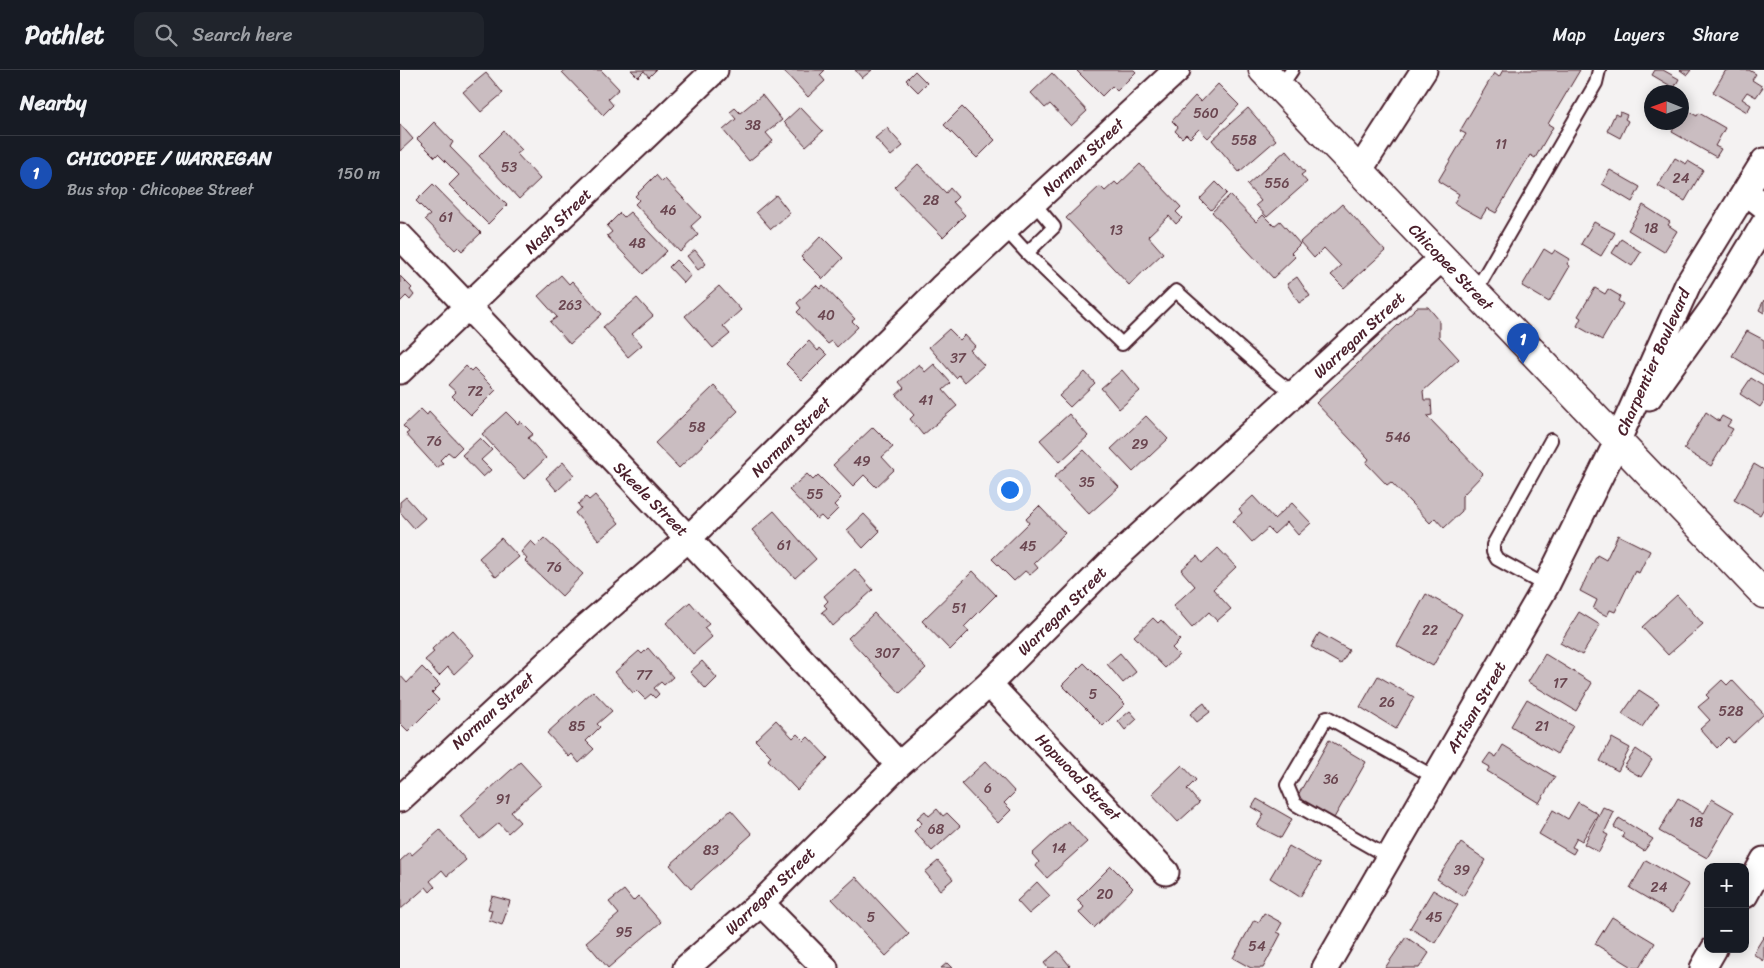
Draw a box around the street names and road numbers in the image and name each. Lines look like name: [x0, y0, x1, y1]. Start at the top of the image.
street label: Norman Street: [1035, 110, 1132, 203]
street label: Nash Street: [517, 181, 599, 261]
street label: Chicopee Street: [1401, 216, 1501, 318]
street label: Charpentier Boulevard: [1607, 282, 1699, 440]
street label: Warregan Street: [1306, 284, 1412, 386]
street label: Norman Street: [744, 389, 839, 484]
street label: Skeele Street: [606, 454, 696, 544]
street label: Warregan Street: [1010, 559, 1114, 663]
street label: Artisan Street: [1437, 655, 1514, 759]
street label: Norman Street: [444, 665, 542, 757]
street label: Hopwood Street: [1028, 726, 1128, 829]
street label: Warregan Street: [718, 840, 822, 942]

